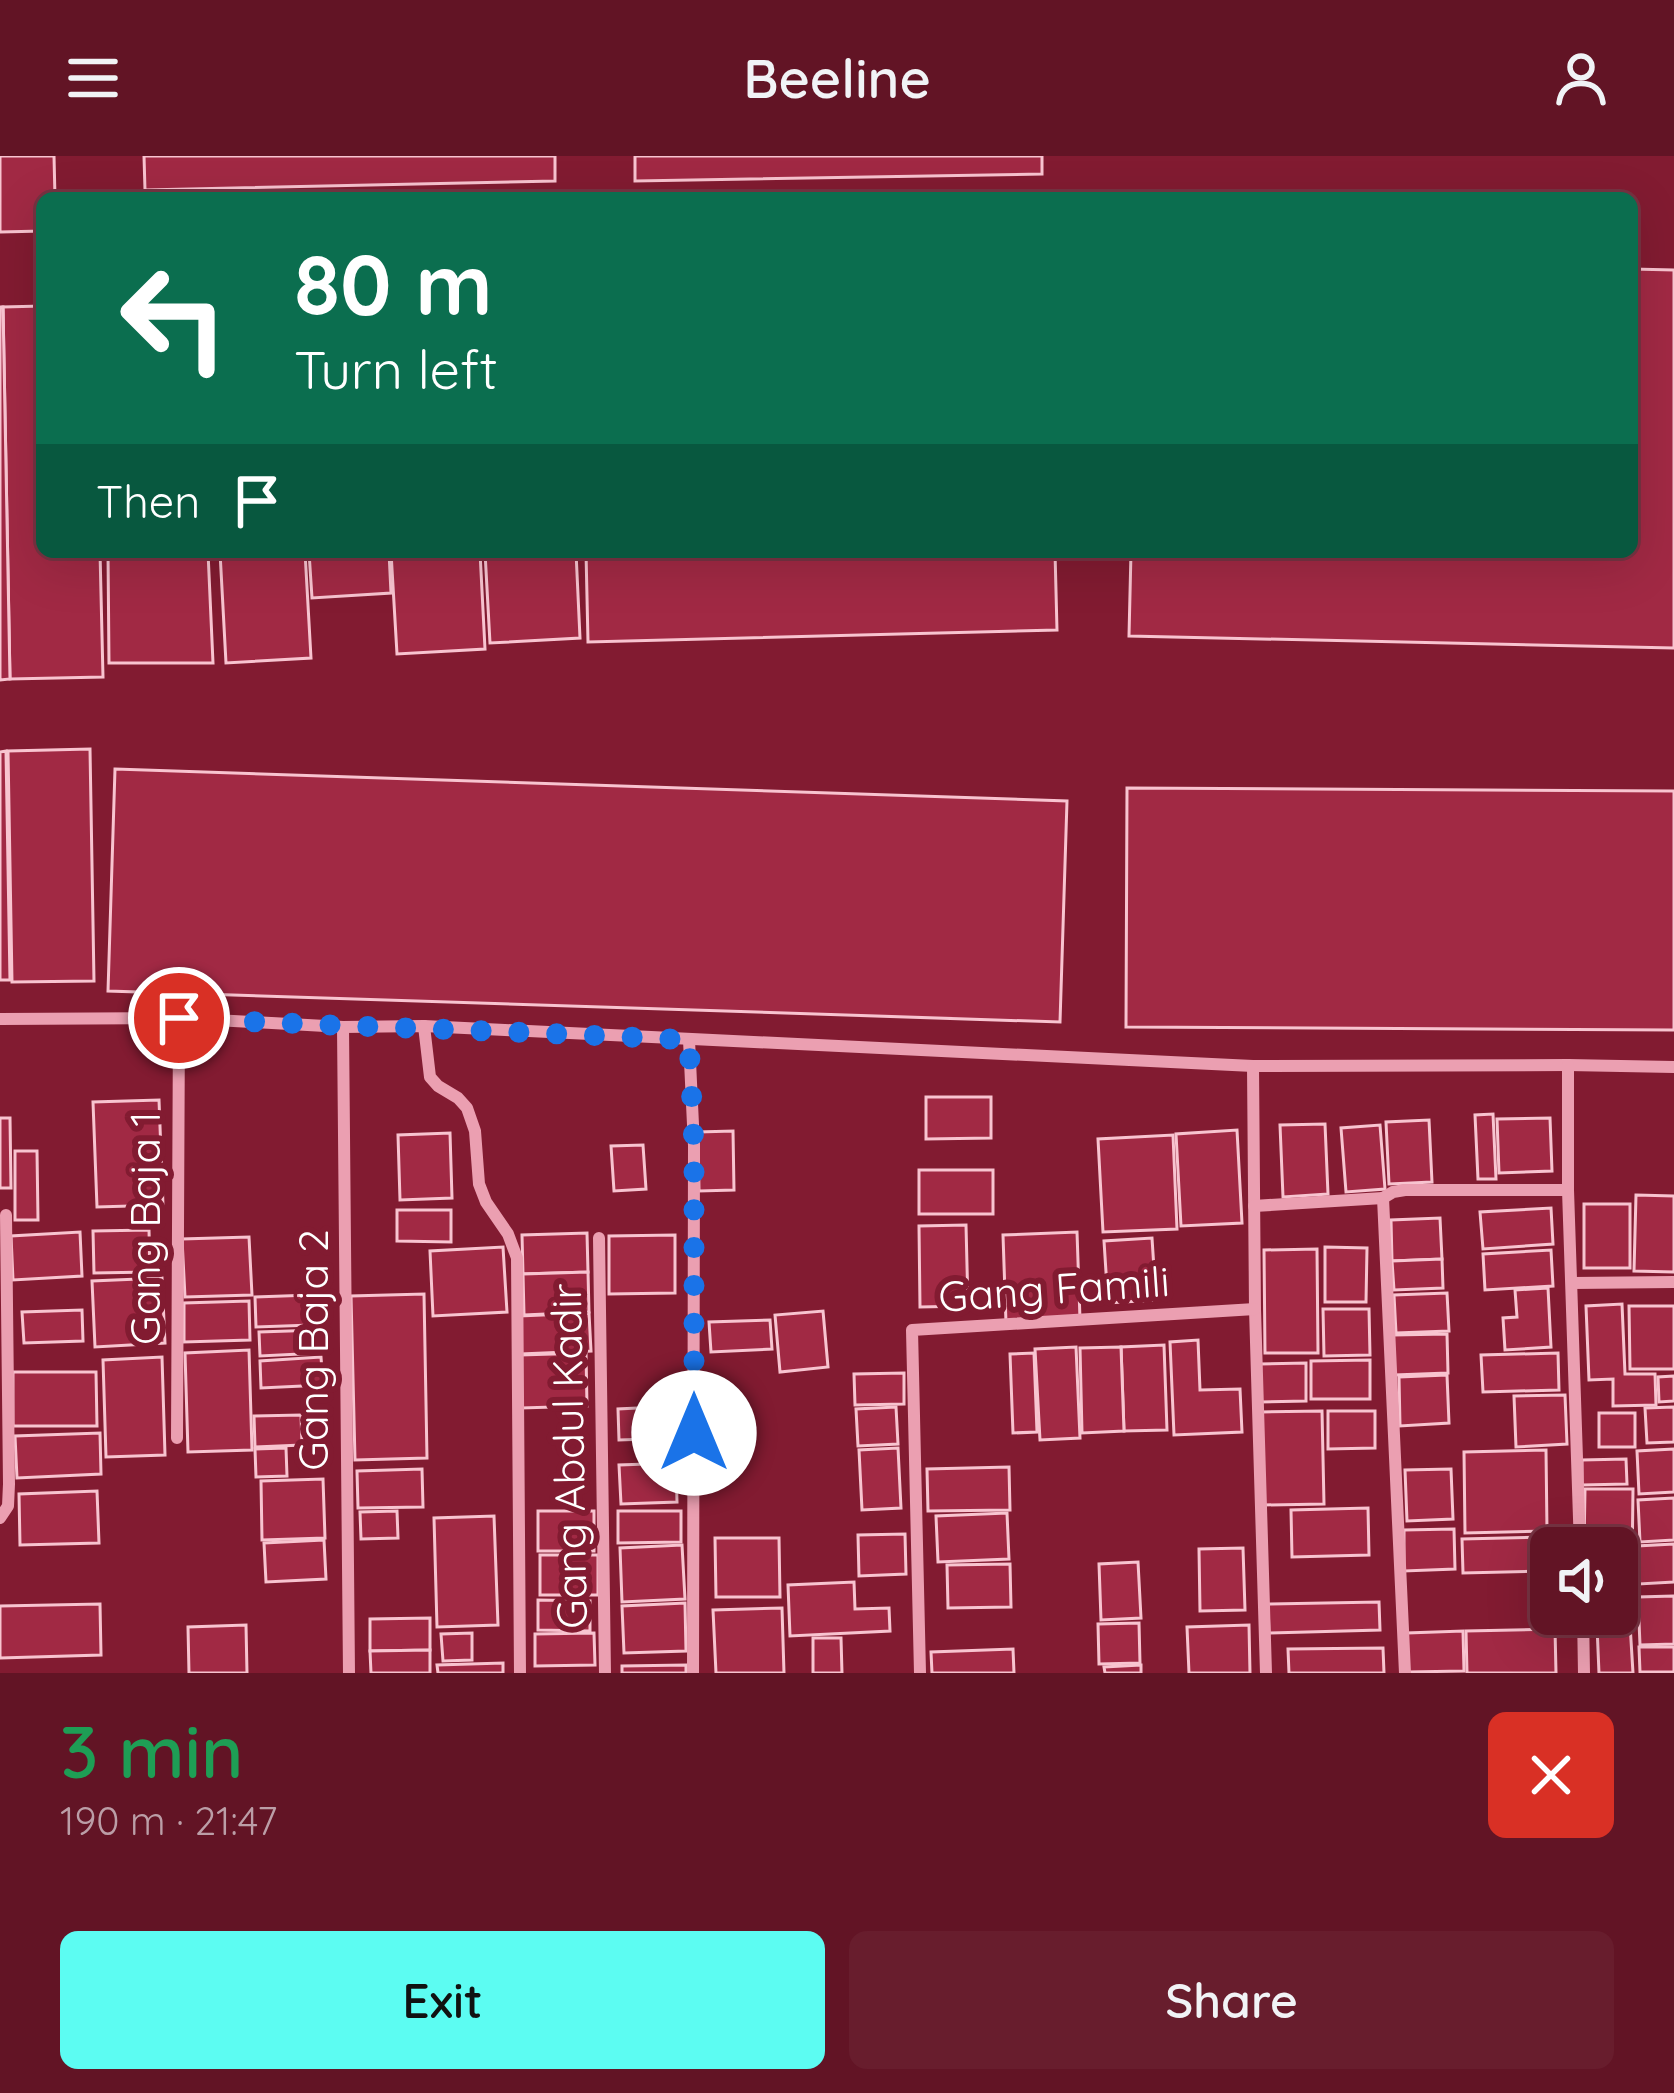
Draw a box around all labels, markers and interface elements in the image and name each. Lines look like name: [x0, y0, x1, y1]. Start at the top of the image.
text: Beeline: [743, 44, 931, 112]
icon: menu: [60, 45, 126, 111]
icon: person: [1548, 45, 1614, 111]
text: 80 m: [294, 231, 493, 336]
icon: left: [96, 240, 252, 396]
text: Turn left: [294, 335, 498, 403]
icon: arrive: [224, 468, 290, 534]
text: Then: [96, 473, 200, 529]
pin: [128, 967, 230, 1069]
icon: arrive: [146, 985, 212, 1051]
street label: Gang Baja 1: [118, 1111, 171, 1345]
street label: Gang Baja 2: [286, 1229, 339, 1471]
street label: Gang Famili: [937, 1254, 1171, 1323]
street label: Gang Abdul Kadir: [539, 1283, 598, 1629]
position arrow: [631, 1370, 757, 1496]
map controls: [1530, 1527, 1638, 1635]
button: sound: [1530, 1527, 1638, 1635]
text: 3 min: [60, 1706, 244, 1796]
button: close: [1488, 1712, 1614, 1838]
text: 190 m · 21:47: [60, 1796, 277, 1845]
button: Exit: [60, 1931, 825, 2069]
button: Share: [849, 1931, 1614, 2069]

